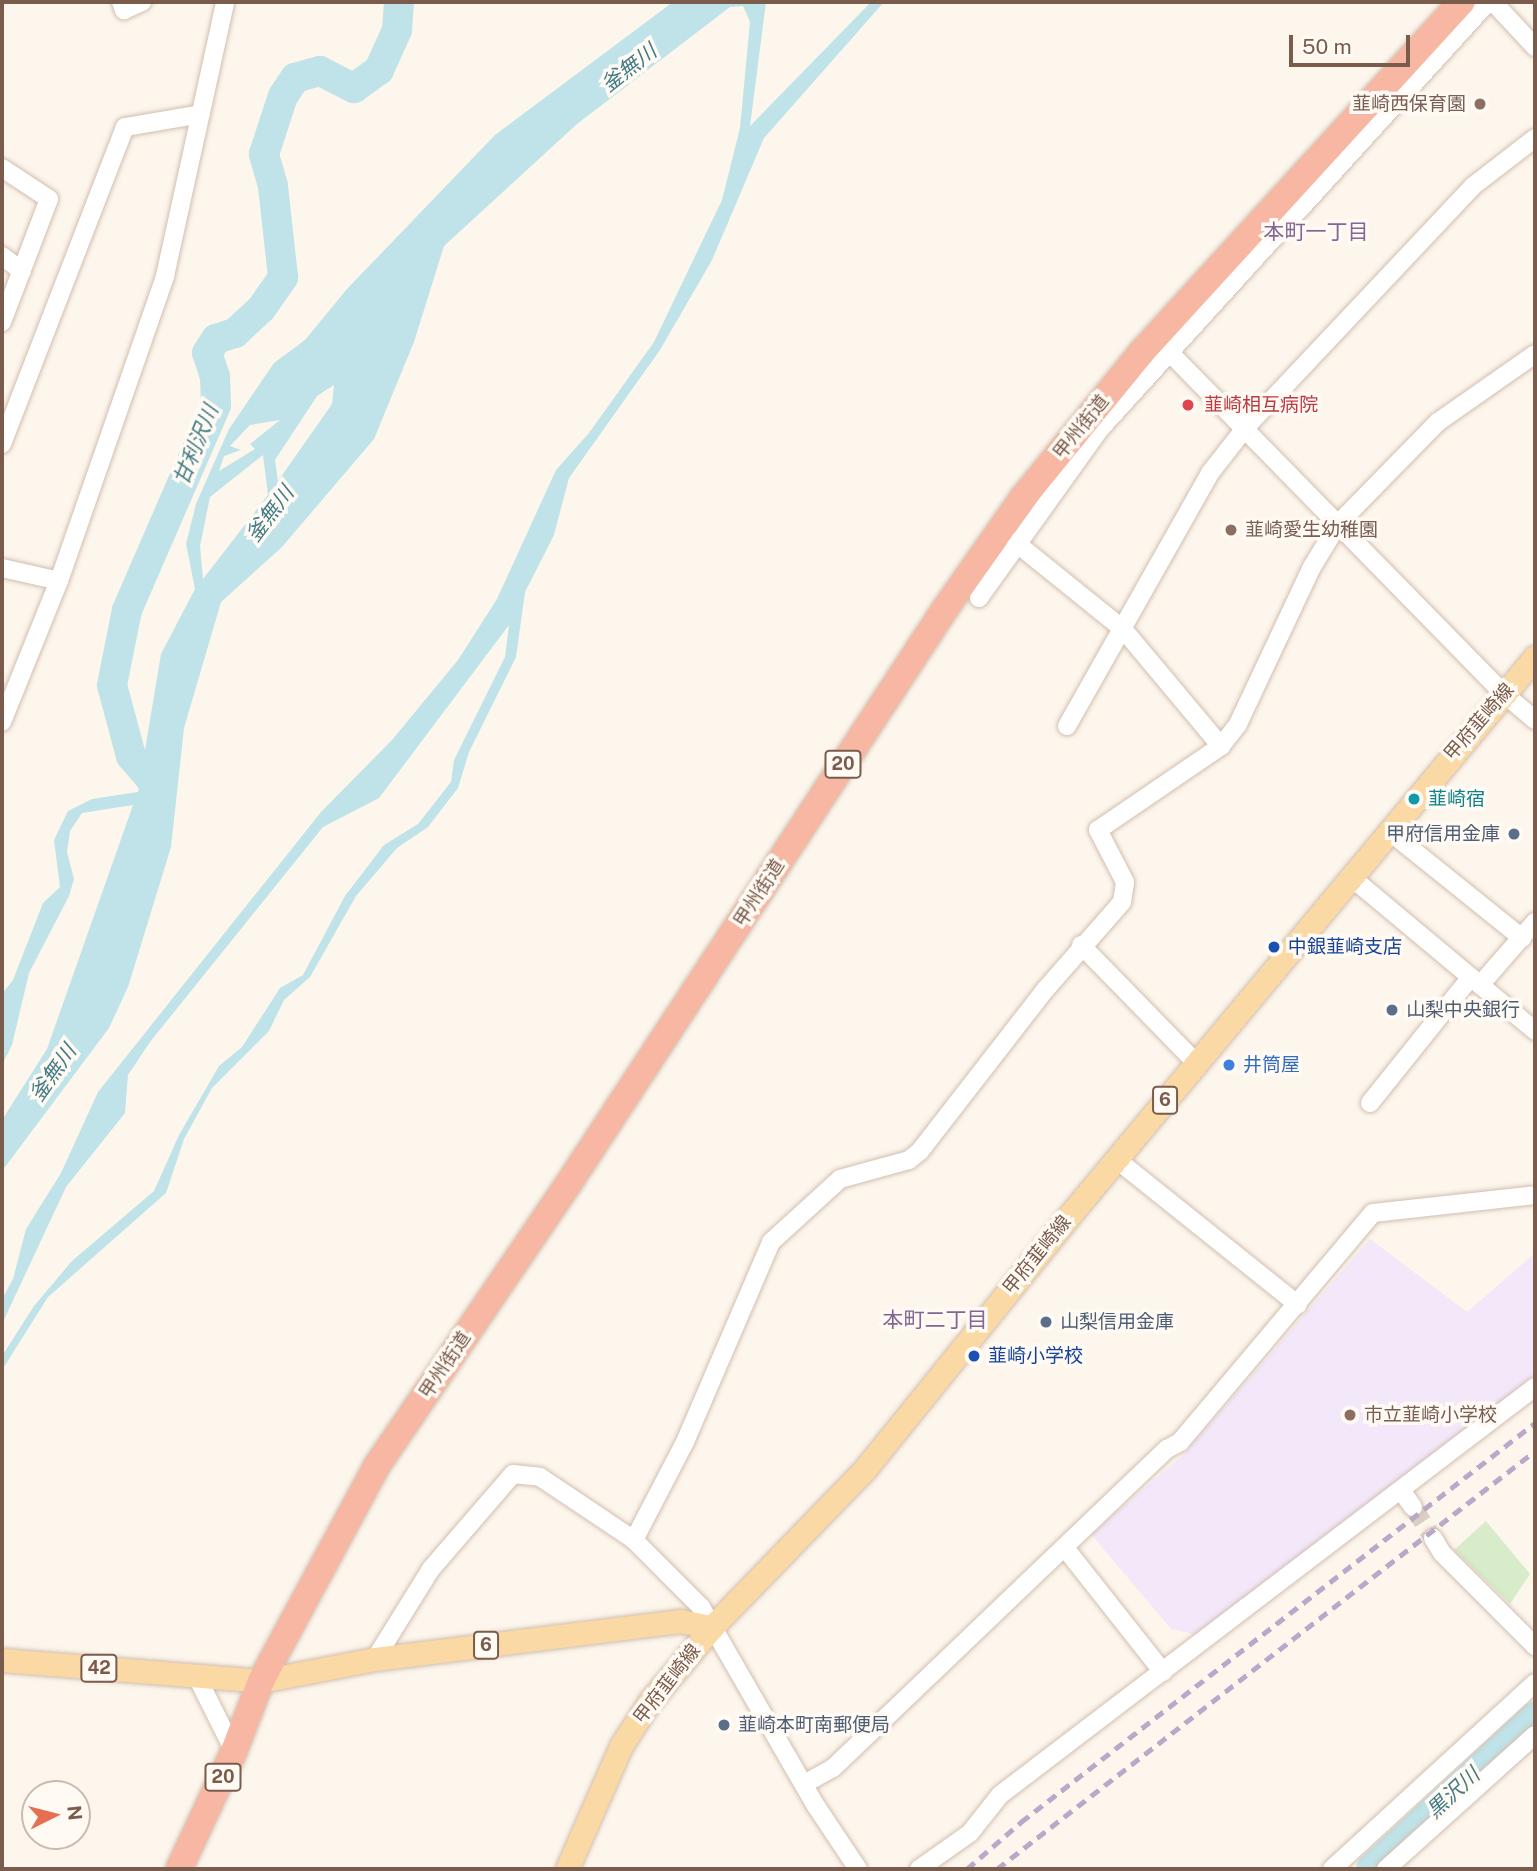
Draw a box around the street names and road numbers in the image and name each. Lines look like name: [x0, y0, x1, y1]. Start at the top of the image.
street label: 甲州街道: [1048, 390, 1114, 464]
street label: 甲府韮崎線: [1439, 679, 1519, 765]
road number: 20: [824, 750, 862, 778]
street label: 甲州街道: [729, 855, 789, 931]
road number: 6: [1151, 1086, 1179, 1114]
street label: 甲府韮崎線: [998, 1211, 1076, 1299]
street label: 甲州街道: [414, 1327, 476, 1403]
road number: 6: [472, 1630, 500, 1660]
street label: 甲府韮崎線: [629, 1640, 705, 1728]
road number: 42: [80, 1653, 118, 1682]
road number: 20: [204, 1762, 242, 1792]

